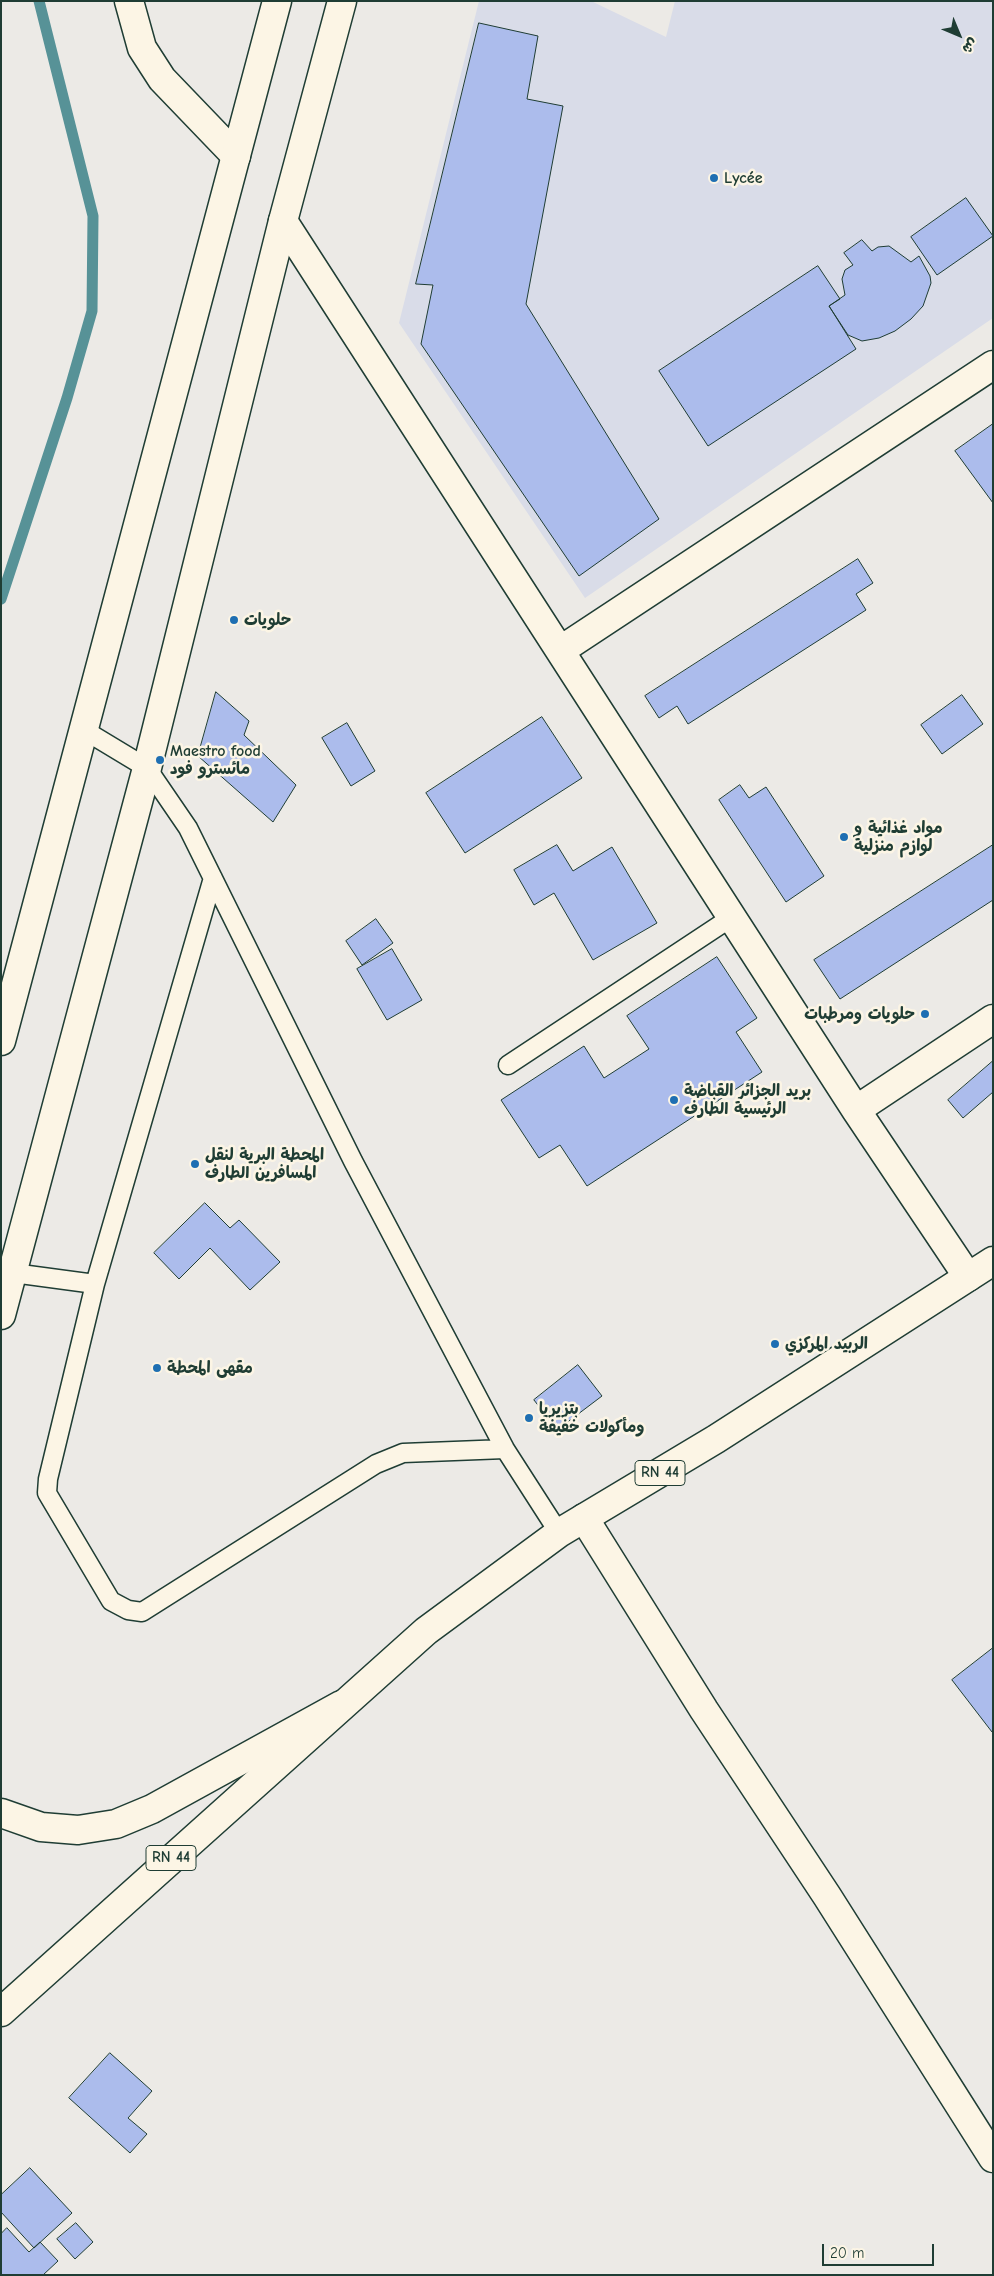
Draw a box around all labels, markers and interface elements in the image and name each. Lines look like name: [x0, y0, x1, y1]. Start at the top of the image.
north arrow: [934, 10, 984, 60]
text: ش: [959, 35, 981, 57]
place label: Lycée: [724, 168, 762, 188]
marker: Lycée: [708, 172, 720, 184]
place label: حلويات: [244, 610, 291, 630]
marker: حلويات: [228, 614, 240, 626]
place label: Maestro food مائسترو فود: [170, 741, 261, 779]
marker: Maestro food مائسترو فود: [154, 754, 166, 766]
place label: مواد غذائية و لوازم منزلية: [854, 818, 943, 856]
marker: مواد غذائية و لوازم منزلية: [838, 831, 850, 843]
place label: حلويات ومرطبات: [804, 1004, 915, 1024]
marker: حلويات ومرطبات: [919, 1008, 931, 1020]
place label: بريد الجزائر القباضة الرئيسية الطارف: [684, 1081, 811, 1119]
marker: بريد الجزائر القباضة الرئيسية الطارف: [668, 1094, 680, 1106]
place label: المحطة البرية لنقل المسافرين الطارف: [205, 1145, 324, 1183]
marker: المحطة البرية لنقل المسافرين الطارف: [189, 1158, 201, 1170]
place label: الربيد المركزي: [785, 1334, 868, 1354]
marker: الربيد المركزي: [769, 1338, 781, 1350]
place label: مقهى المحطة: [167, 1358, 253, 1378]
marker: مقهى المحطة: [151, 1362, 163, 1374]
place label: بتزيريا ومأكولات خفيفة: [539, 1399, 644, 1437]
marker: بتزيريا ومأكولات خفيفة: [523, 1412, 535, 1424]
road number: RN 44: [635, 1460, 685, 1486]
road number: RN 44: [146, 1846, 196, 1870]
scale bar: [824, 2234, 936, 2266]
text: 20 m: [830, 2244, 864, 2262]

